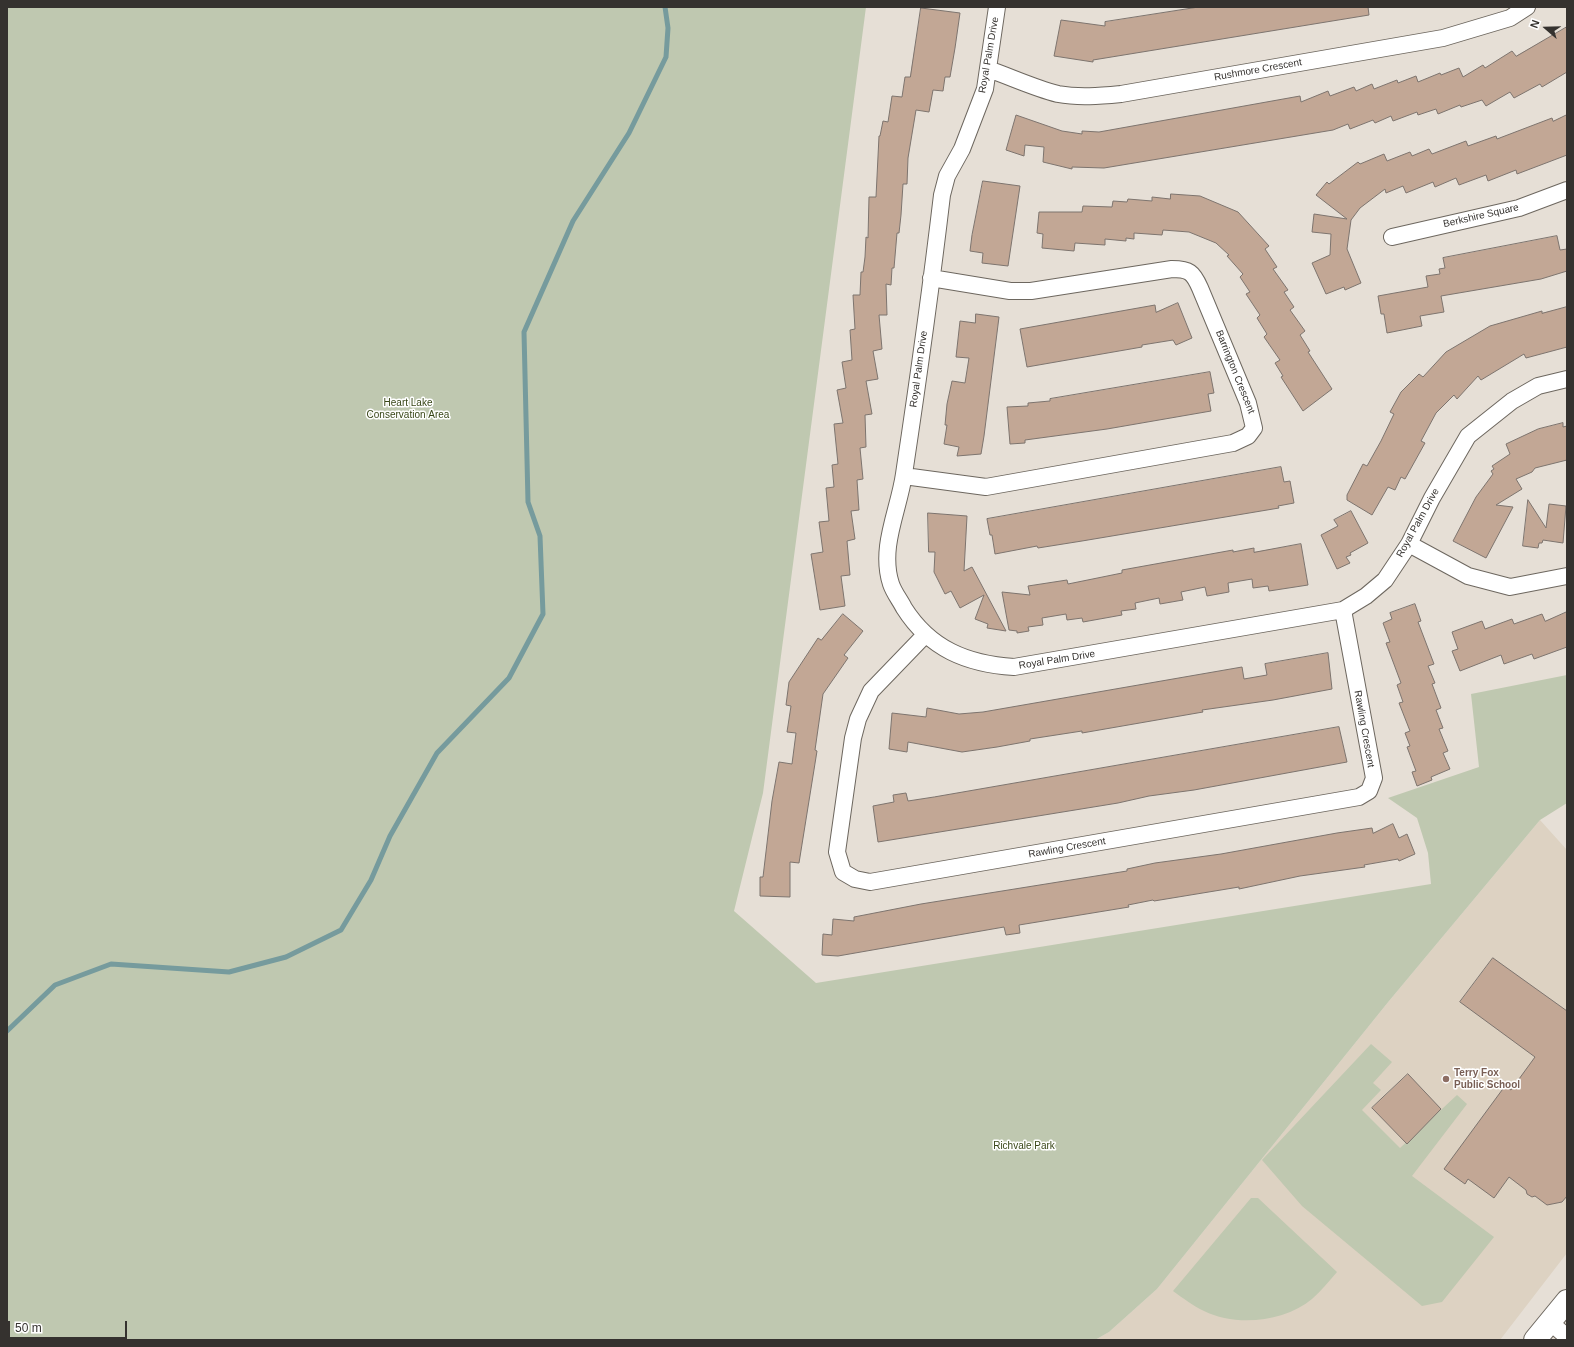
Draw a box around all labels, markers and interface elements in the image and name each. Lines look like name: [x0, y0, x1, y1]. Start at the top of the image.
north arrow: [1526, 8, 1566, 48]
street label: Royal Palm Drive: [976, 16, 1002, 94]
text: N: [1528, 18, 1542, 30]
street label: Rushmore Crescent: [1213, 56, 1303, 84]
street label: Berkshire Square: [1442, 201, 1520, 231]
street label: Barrington Crescent: [1213, 329, 1257, 415]
street label: Royal Palm Drive: [908, 330, 930, 408]
park label: Heart Lake Conservation Area: [367, 397, 449, 420]
street label: Royal Palm Drive: [1394, 486, 1442, 560]
street label: Royal Palm Drive: [1018, 648, 1096, 672]
street label: Rawling Crescent: [1351, 689, 1377, 769]
street label: Rawling Crescent: [1027, 835, 1107, 861]
place label: Terry Fox Public School: [1454, 1067, 1520, 1090]
marker: Terry Fox Public School: [1441, 1074, 1451, 1084]
park label: Richvale Park: [993, 1140, 1055, 1152]
scale bar: [10, 1313, 129, 1339]
text: 50 m: [15, 1321, 42, 1335]

